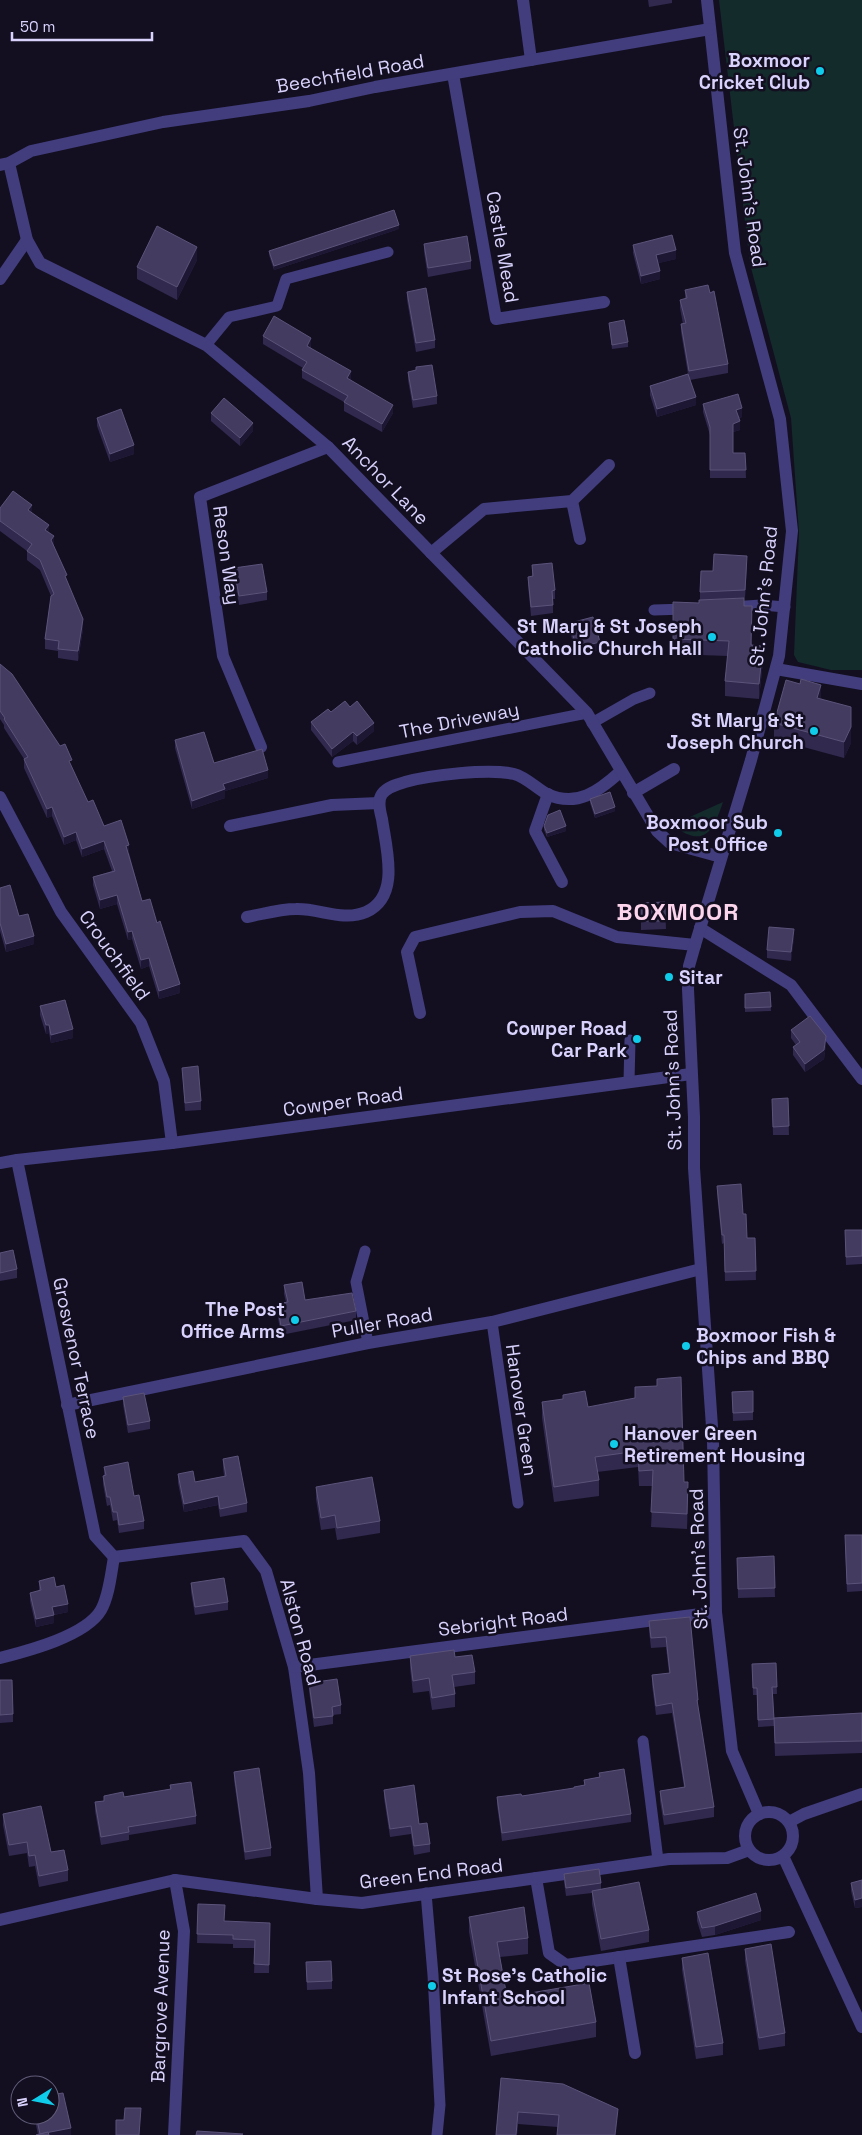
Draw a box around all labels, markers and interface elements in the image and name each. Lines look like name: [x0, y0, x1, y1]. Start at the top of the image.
scale bar: [12, 10, 152, 42]
text: 50 m: [20, 17, 55, 36]
street label: Beechfield Road: [274, 48, 426, 99]
place label: Boxmoor Cricket Club: [699, 48, 810, 95]
marker: Boxmoor Cricket Club: [814, 65, 826, 77]
street label: St. John's Road: [727, 126, 772, 269]
street label: Castle Mead: [480, 189, 525, 305]
street label: Anchor Lane: [337, 430, 434, 530]
street label: Reson Way: [207, 504, 246, 606]
street label: St. John's Road: [744, 525, 783, 667]
place label: St Mary & St Joseph Catholic Church Hall: [517, 614, 702, 661]
marker: St Mary & St Joseph Catholic Church Hall: [706, 631, 718, 643]
street label: The Driveway: [397, 697, 521, 744]
place label: St Mary & St Joseph Church: [666, 708, 804, 755]
marker: St Mary & St Joseph Church: [808, 725, 820, 737]
place label: Boxmoor Sub Post Office: [646, 810, 768, 857]
marker: Boxmoor Sub Post Office: [772, 827, 784, 839]
district label: BOXMOOR: [617, 896, 739, 927]
street label: Crouchfield: [73, 905, 156, 1005]
place label: Sitar: [679, 965, 723, 990]
marker: Sitar: [663, 971, 675, 983]
street label: St. John's Road: [658, 1009, 687, 1151]
place label: Cowper Road Car Park: [506, 1016, 627, 1063]
marker: Cowper Road Car Park: [631, 1033, 643, 1045]
street label: Cowper Road: [281, 1081, 405, 1122]
street label: Grosvenor Terrace: [47, 1275, 106, 1441]
place label: The Post Office Arms: [181, 1297, 285, 1344]
street label: Puller Road: [330, 1301, 435, 1344]
marker: The Post Office Arms: [289, 1314, 301, 1326]
place label: Boxmoor Fish & Chips and BBQ: [696, 1323, 836, 1370]
marker: Boxmoor Fish & Chips and BBQ: [680, 1340, 692, 1352]
street label: Hanover Green: [500, 1342, 543, 1478]
place label: Hanover Green Retirement Housing: [624, 1421, 805, 1468]
marker: Hanover Green Retirement Housing: [608, 1438, 620, 1450]
street label: St. John's Road: [684, 1488, 713, 1630]
street label: Alston Road: [274, 1576, 327, 1688]
street label: Sebright Road: [437, 1601, 569, 1642]
street label: Green End Road: [358, 1852, 504, 1895]
street label: Bargrove Avenue: [145, 1929, 176, 2083]
place label: St Rose's Catholic Infant School: [442, 1963, 607, 2010]
marker: St Rose's Catholic Infant School: [426, 1980, 438, 1992]
north arrow: [10, 2075, 60, 2125]
text: N: [13, 2096, 32, 2108]

